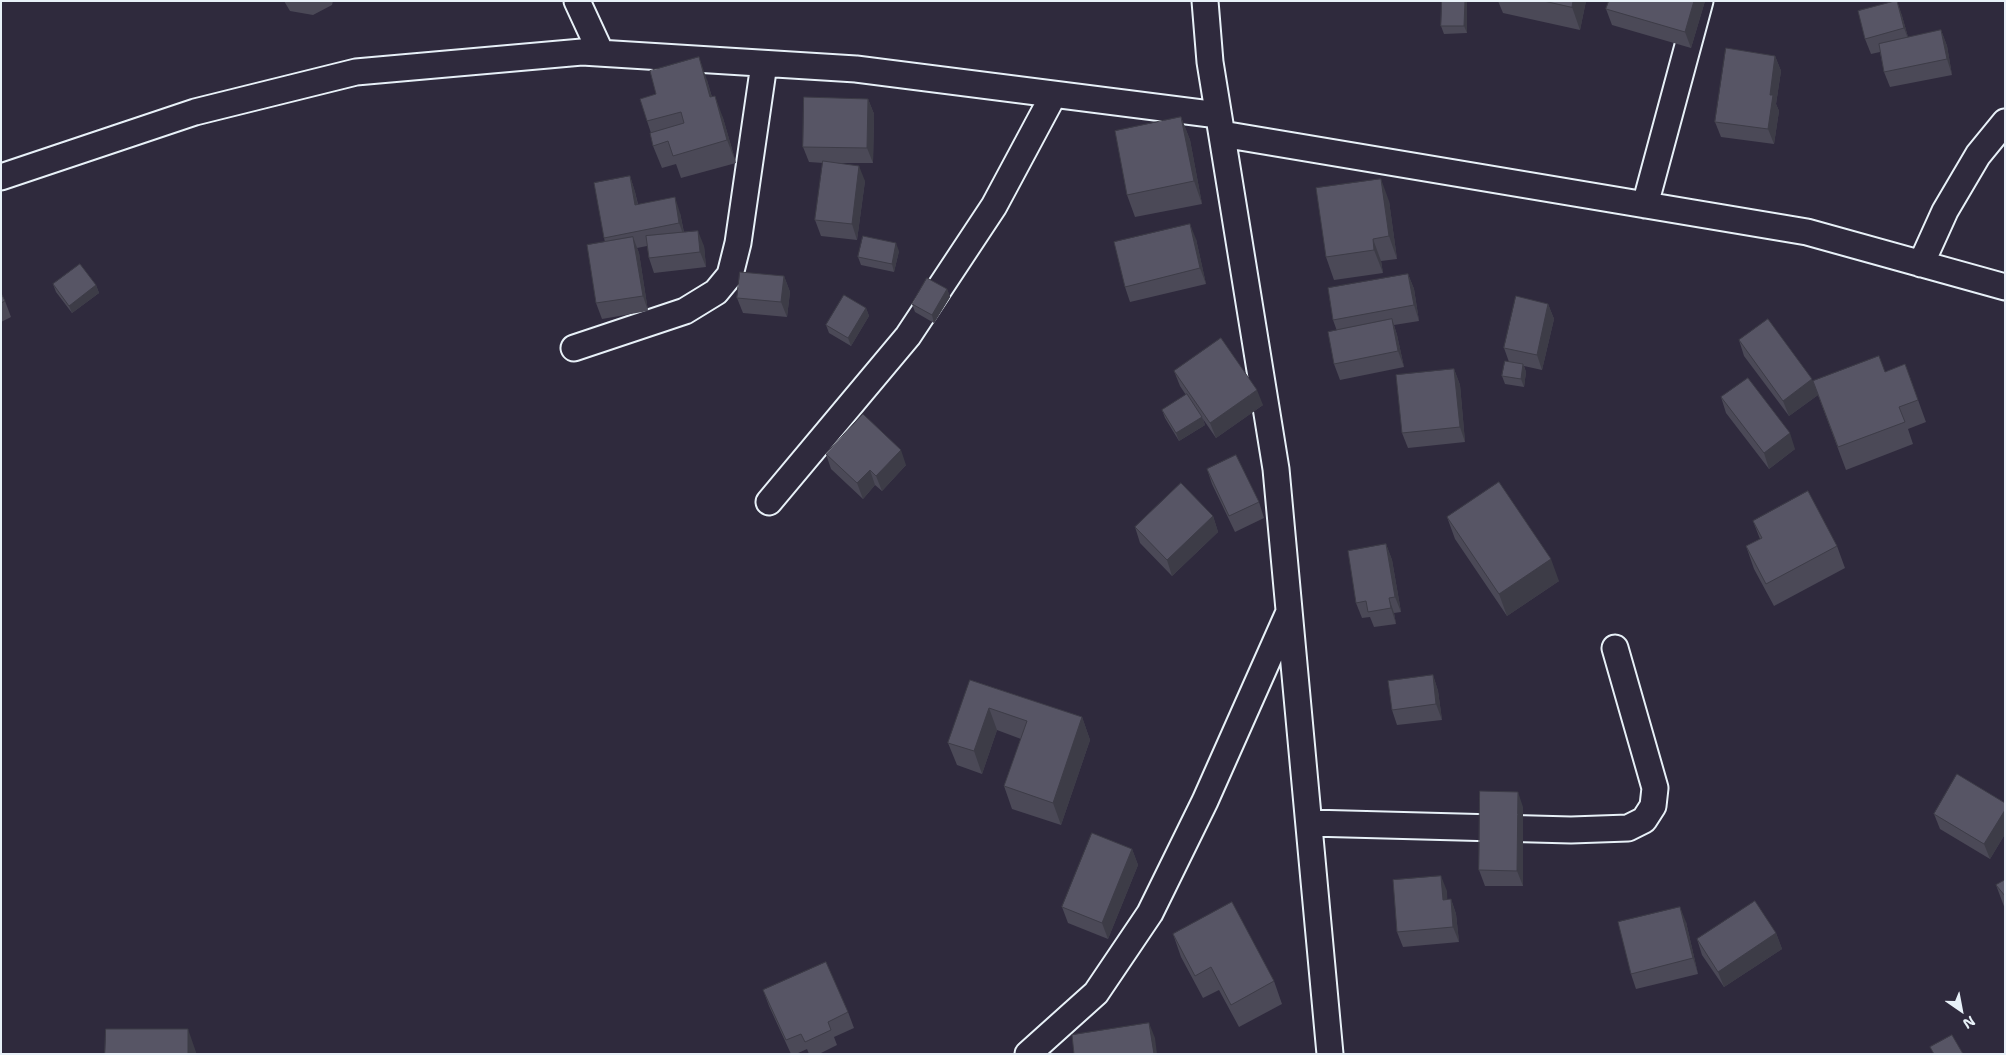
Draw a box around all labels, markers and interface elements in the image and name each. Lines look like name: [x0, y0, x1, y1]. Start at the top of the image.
north arrow: [1936, 985, 1986, 1035]
text: N: [1960, 1012, 1979, 1033]

